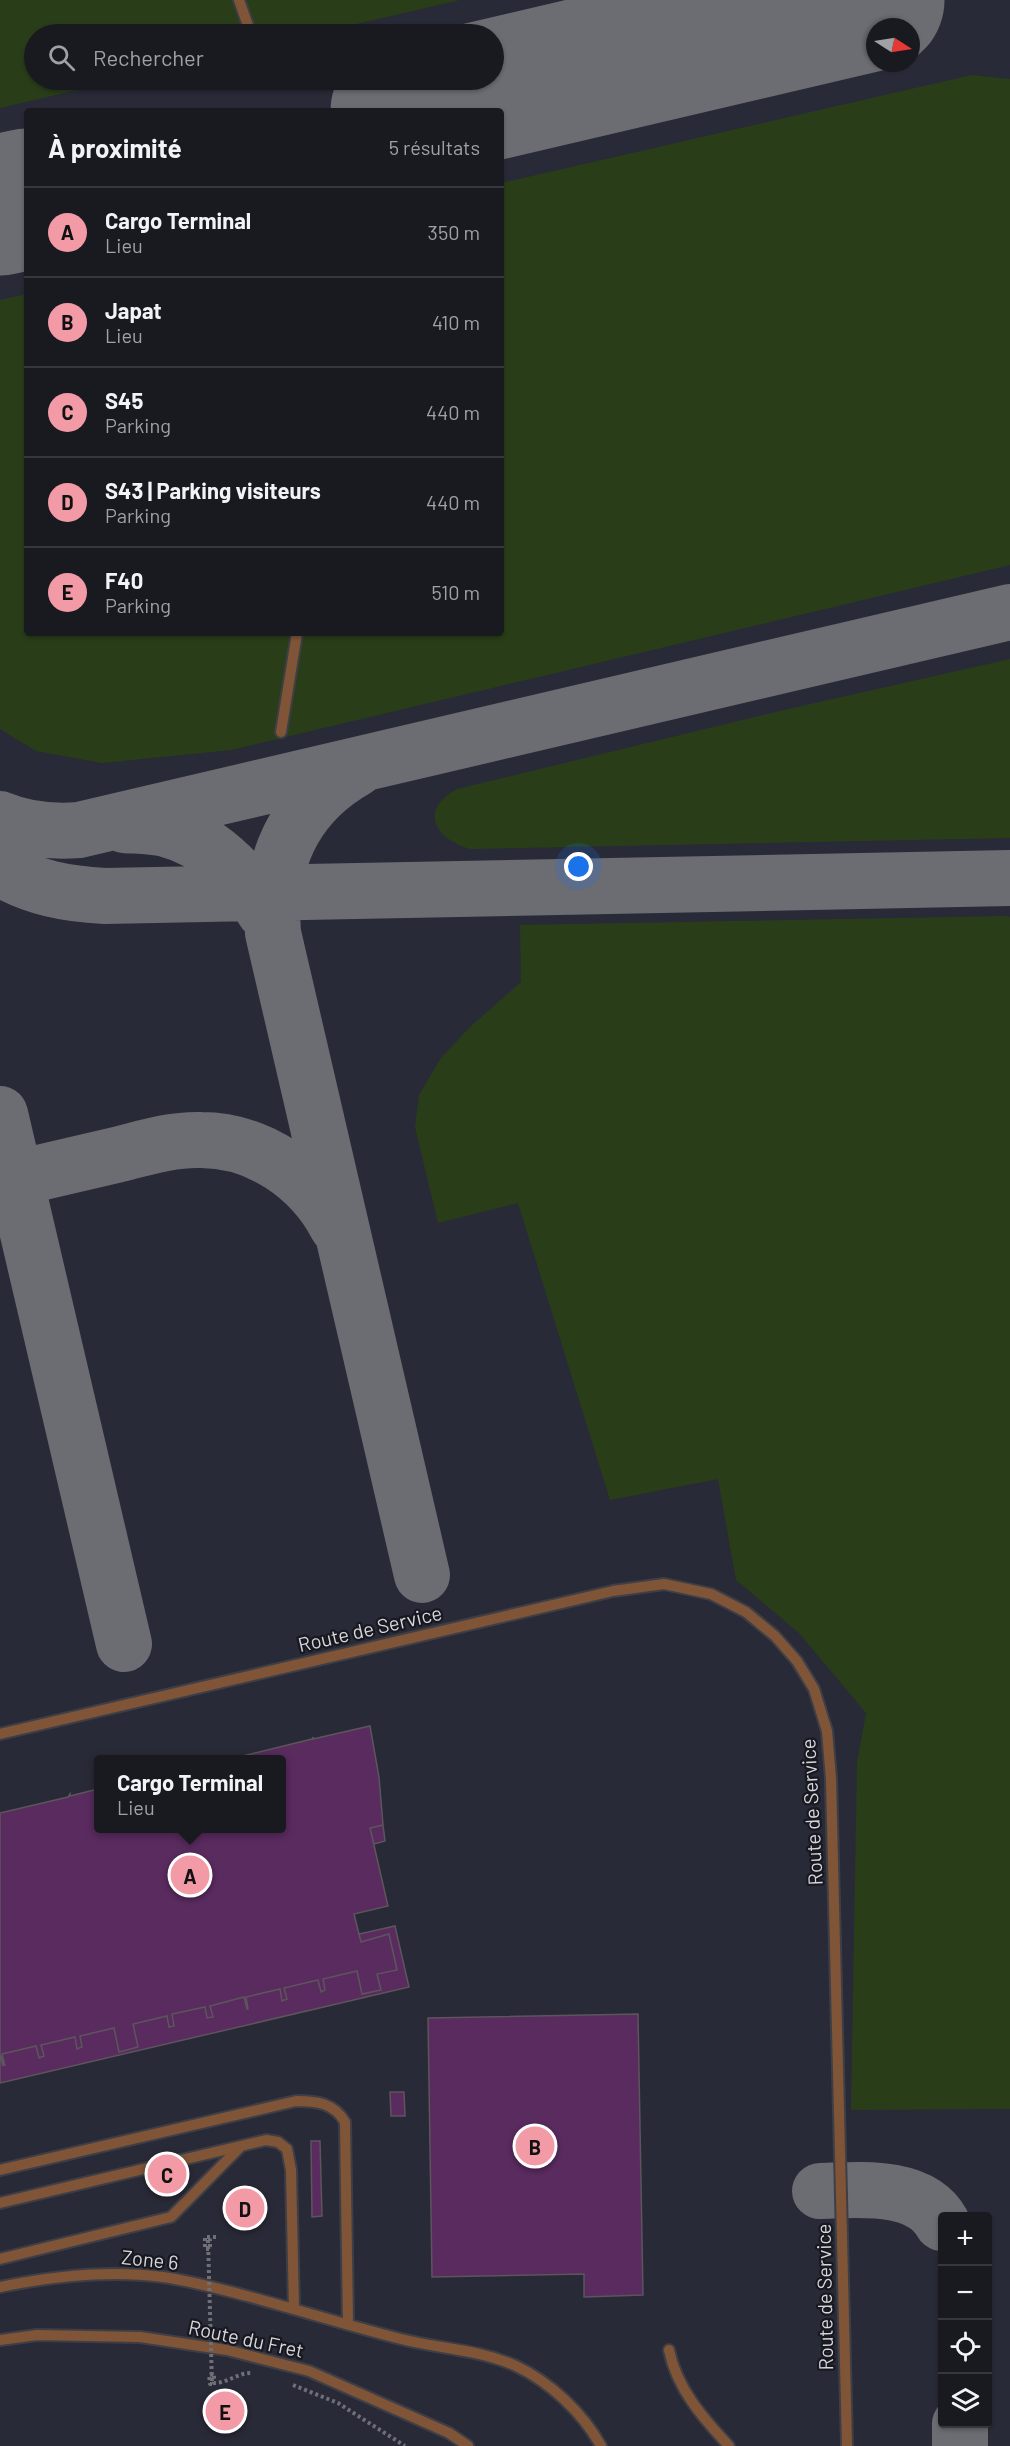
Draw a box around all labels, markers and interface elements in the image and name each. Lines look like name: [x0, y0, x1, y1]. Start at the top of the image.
north arrow: [866, 18, 920, 72]
search box: [24, 24, 504, 90]
icon: search: [45, 41, 78, 74]
text: Rechercher: [93, 44, 204, 70]
text: À proximité: [48, 132, 182, 163]
text: 5 résultats: [389, 135, 480, 159]
text: Cargo Terminal: [105, 207, 251, 233]
text: A: [61, 220, 74, 244]
text: 350 m: [428, 220, 480, 244]
text: Lieu: [105, 233, 143, 257]
text: Japat: [105, 297, 162, 323]
text: B: [61, 310, 74, 334]
text: 410 m: [432, 310, 480, 334]
text: Lieu: [105, 323, 143, 347]
text: S45: [105, 387, 143, 413]
text: C: [61, 400, 74, 424]
text: 440 m: [426, 400, 480, 424]
text: Parking: [105, 413, 171, 437]
text: S43 | Parking visiteurs: [105, 477, 321, 503]
text: D: [61, 490, 74, 514]
text: 440 m: [426, 490, 480, 514]
text: Parking: [105, 503, 171, 527]
text: F40: [105, 567, 143, 593]
text: E: [62, 580, 73, 604]
text: 510 m: [431, 580, 480, 604]
text: Parking: [105, 593, 171, 617]
your location: [564, 852, 593, 881]
street label: Route de Service: [296, 1600, 444, 1656]
street label: Route de Service: [795, 1738, 827, 1886]
popup: [94, 1755, 286, 1833]
text: Cargo Terminal: [117, 1769, 263, 1795]
text: Lieu: [117, 1795, 155, 1819]
pin: A: [170, 1852, 210, 1898]
pin: B: [516, 2124, 554, 2168]
pin: C: [148, 2152, 186, 2196]
pin: D: [226, 2186, 264, 2230]
map controls: [938, 2212, 992, 2428]
button: +: [938, 2212, 992, 2266]
street label: Route de Service: [811, 2223, 837, 2371]
street label: Zone 6: [120, 2244, 180, 2274]
button: −: [938, 2266, 992, 2320]
street label: Route du Fret: [186, 2314, 306, 2362]
button: locate: [938, 2320, 992, 2374]
button: layers: [938, 2374, 992, 2428]
pin: E: [206, 2388, 244, 2434]

